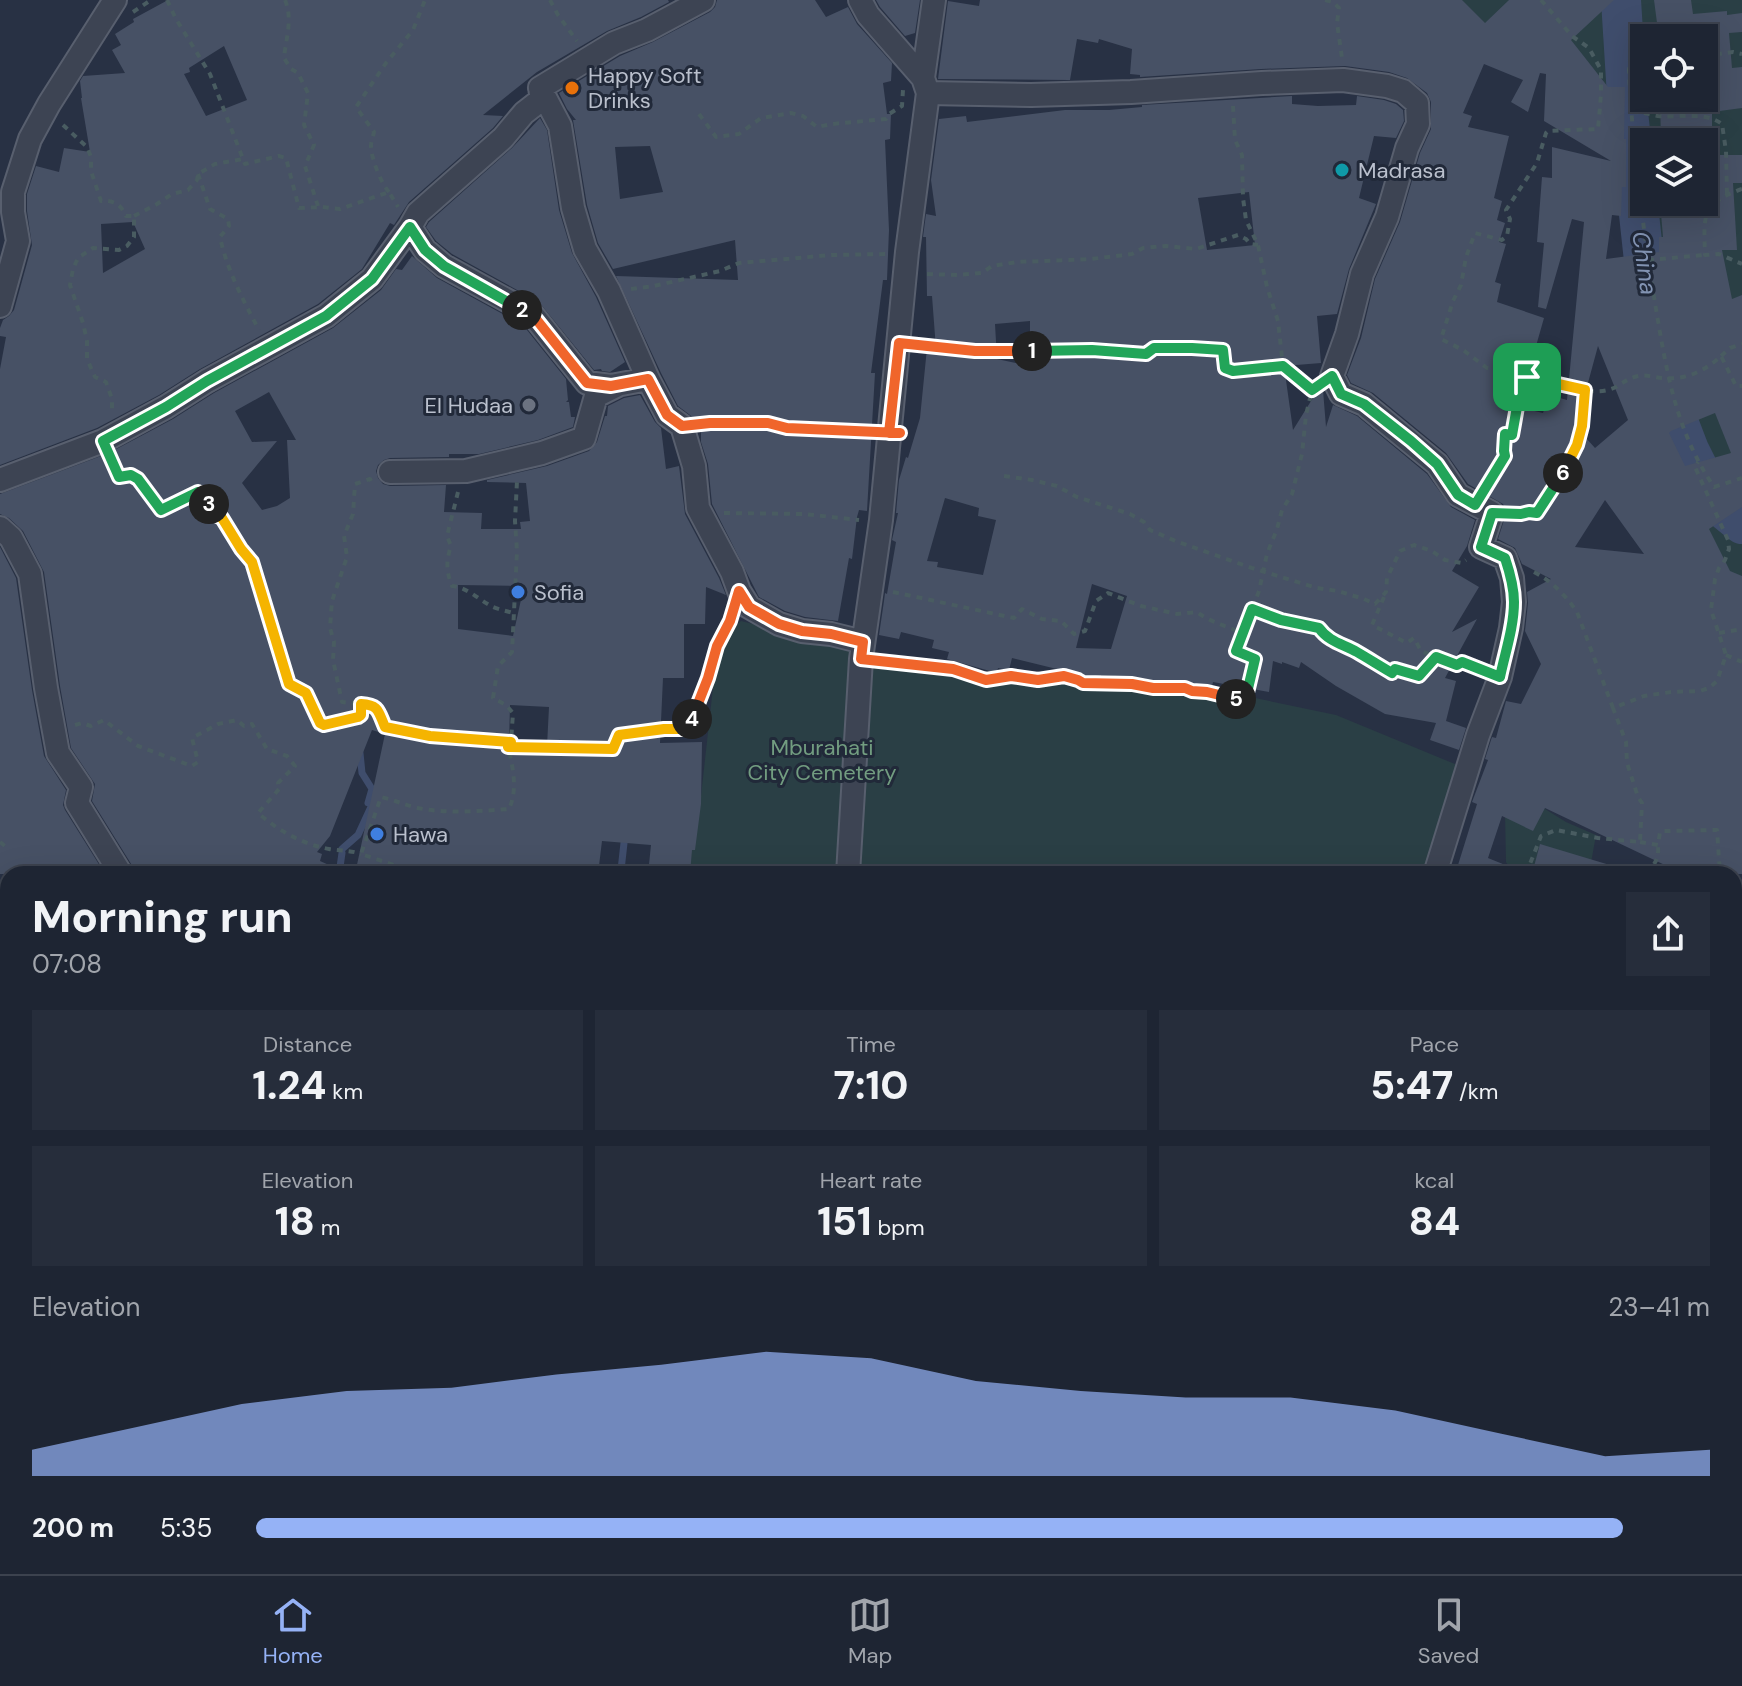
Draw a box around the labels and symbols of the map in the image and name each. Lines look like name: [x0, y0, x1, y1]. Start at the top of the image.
place label: Happy Soft Drinks: [588, 61, 702, 115]
marker: Happy Soft Drinks: [563, 79, 581, 97]
place label: Madrasa: [1358, 156, 1445, 185]
marker: Madrasa: [1333, 161, 1351, 179]
water label: China: [1625, 229, 1665, 297]
pin: 2: [502, 290, 542, 330]
pin: 1: [1012, 331, 1052, 371]
pin: [1493, 343, 1561, 411]
place label: El Hudaa: [424, 391, 513, 420]
marker: El Hudaa: [520, 396, 538, 414]
pin: 6: [1543, 453, 1583, 493]
pin: 3: [189, 484, 229, 524]
place label: Sofia: [534, 578, 584, 607]
marker: Sofia: [509, 583, 527, 601]
pin: 5: [1216, 679, 1256, 719]
pin: 4: [672, 699, 712, 739]
park label: Mburahati City Cemetery: [748, 733, 896, 787]
place label: Hawa: [393, 820, 448, 849]
marker: Hawa: [368, 825, 386, 843]

